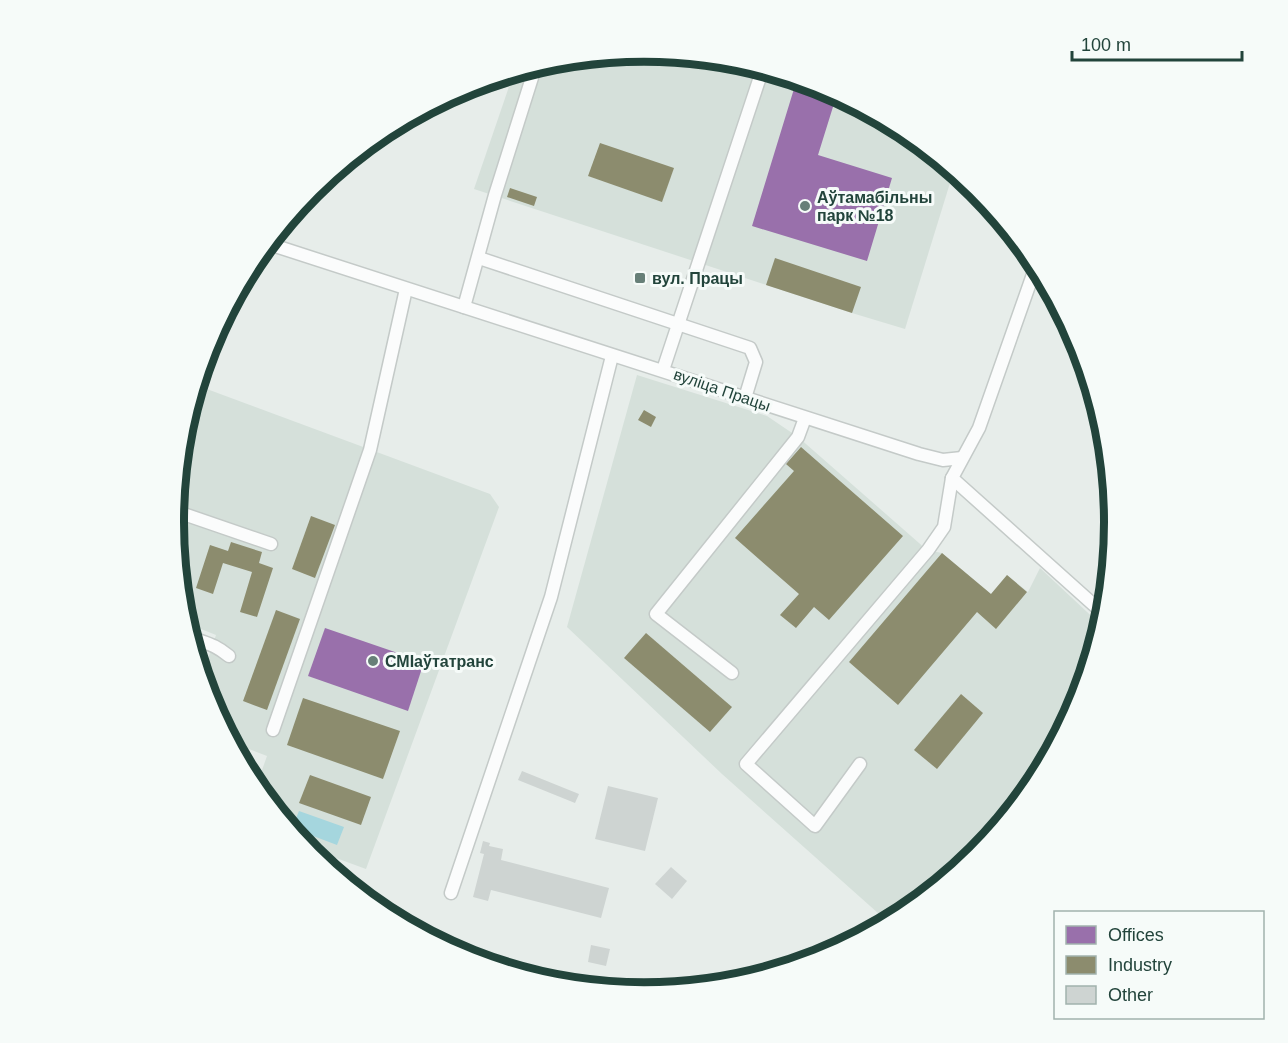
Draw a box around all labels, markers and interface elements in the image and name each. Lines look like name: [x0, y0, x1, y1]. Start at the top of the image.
scale bar: [1072, 24, 1242, 62]
text: 100 m: [1081, 35, 1131, 55]
place label: Аўтамабільны парк №18: [817, 189, 932, 224]
marker: Аўтамабільны парк №18: [798, 199, 812, 213]
place label: вул. Працы: [652, 270, 743, 287]
marker: вул. Працы: [633, 271, 647, 285]
street label: вуліца Працы: [671, 365, 773, 415]
place label: СМІаўтатранс: [385, 653, 494, 670]
marker: СМІаўтатранс: [366, 654, 380, 668]
legend: [1054, 911, 1264, 1019]
text: Offices: [1108, 925, 1164, 945]
text: Industry: [1108, 955, 1172, 975]
text: Other: [1108, 985, 1153, 1005]

